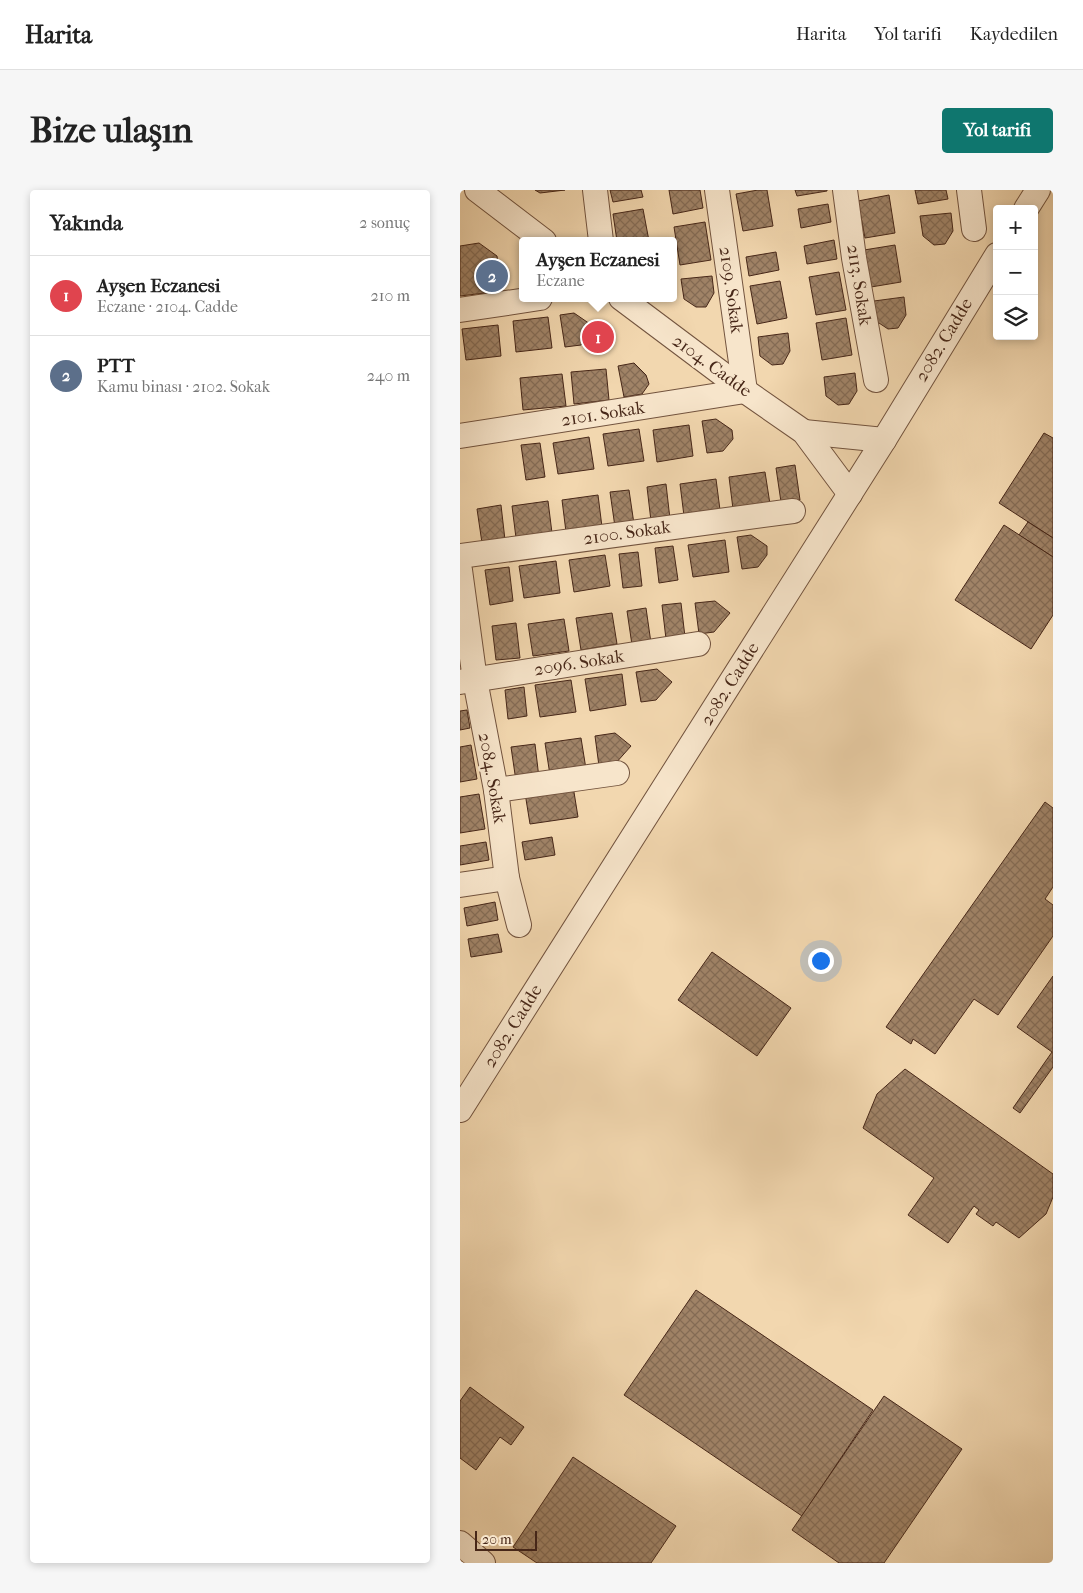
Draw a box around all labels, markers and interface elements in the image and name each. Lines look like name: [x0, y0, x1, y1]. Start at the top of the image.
text: Harita: [25, 21, 92, 49]
text: Harita: [796, 24, 846, 45]
text: Yol tarifi: [874, 24, 942, 45]
text: Kaydedilen: [970, 24, 1058, 45]
button: Yol tarifi: [942, 108, 1053, 153]
text: Bize ulaşın: [30, 110, 193, 151]
map controls: [993, 205, 1038, 340]
button: +: [993, 205, 1038, 250]
text: Yakında: [50, 211, 123, 235]
text: 2 sonuç: [359, 213, 410, 232]
popup: [519, 237, 677, 302]
street label: 2113. Sokak: [842, 243, 876, 328]
street label: 2109. Sokak: [715, 245, 748, 335]
text: Ayşen Eczanesi: [536, 249, 660, 271]
button: −: [993, 250, 1038, 295]
pin: 2: [476, 257, 508, 295]
text: Eczane: [536, 271, 585, 290]
text: Ayşen Eczanesi: [97, 275, 220, 297]
text: 1: [63, 286, 69, 305]
text: 210 m: [371, 286, 410, 305]
street label: 2082. Cadde: [911, 294, 977, 386]
button: layers: [993, 295, 1038, 340]
text: Eczane · 2104. Cadde: [97, 297, 238, 316]
pin: 1: [582, 318, 614, 356]
street label: 2104. Cadde: [668, 330, 756, 402]
text: PTT: [97, 355, 135, 377]
text: 2: [62, 366, 70, 385]
text: 240 m: [367, 366, 410, 385]
text: Kamu binası · 2102. Sokak: [97, 377, 270, 396]
street label: 2101. Sokak: [560, 397, 647, 431]
street label: 2100. Sokak: [582, 516, 673, 550]
street label: 2082. Cadde: [696, 639, 764, 729]
street label: 2096. Sokak: [533, 645, 626, 680]
street label: 2084. Sokak: [474, 731, 510, 826]
your location: [808, 948, 834, 974]
street label: 2082. Cadde: [479, 981, 547, 1071]
scale bar: [475, 1528, 538, 1551]
text: 20 m: [482, 1531, 512, 1548]

